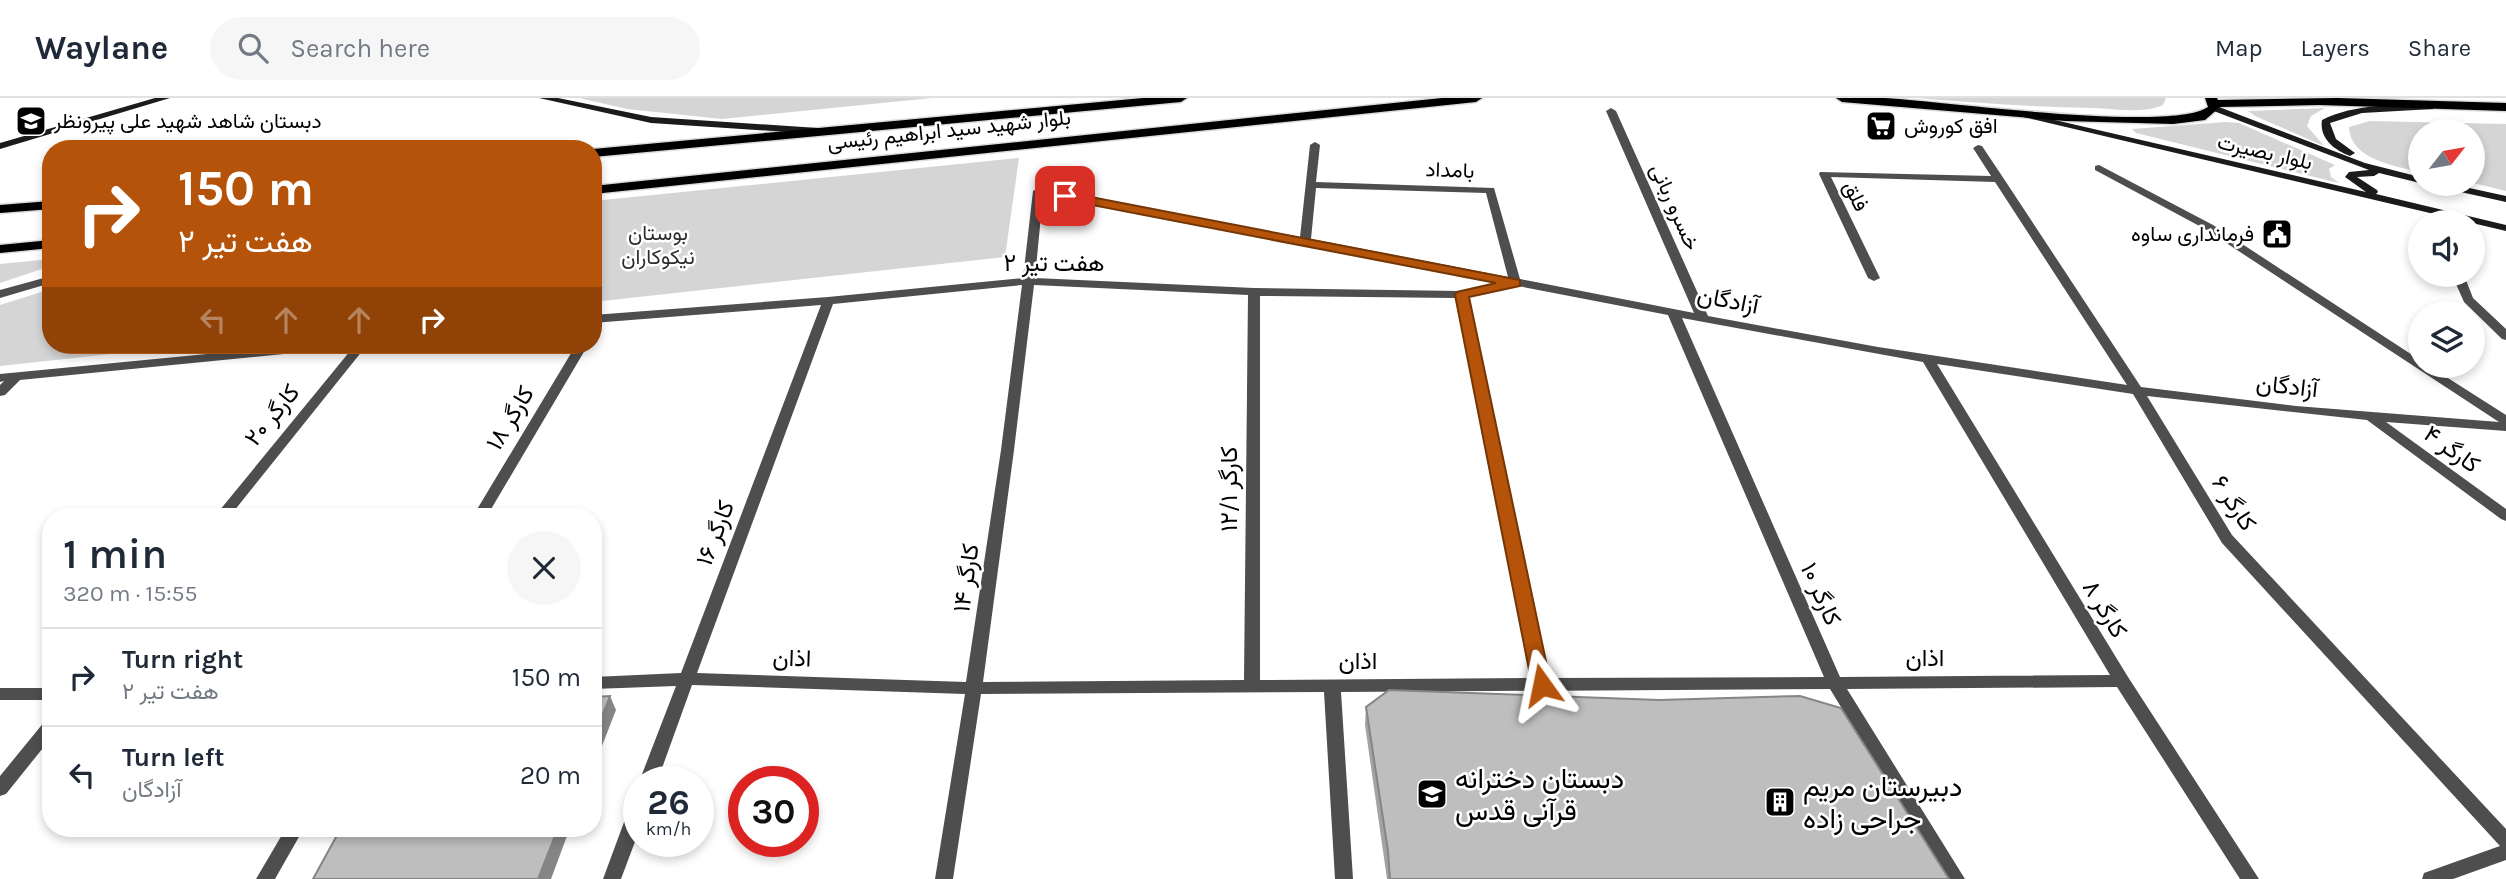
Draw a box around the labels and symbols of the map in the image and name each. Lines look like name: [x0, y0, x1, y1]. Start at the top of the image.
school or university icon: دبستان شاهد شهید علی پیرونظر: [14, 104, 48, 138]
street label: بلوار شهید سید ابراهیم رئیسی: [826, 105, 1072, 157]
place label: دبستان شاهد شهید علی پیرونظر: [53, 109, 322, 135]
supermarket icon: افق کوروش: [1864, 109, 1898, 143]
place label: افق کوروش: [1904, 114, 1998, 139]
north arrow: [2408, 119, 2485, 196]
street label: بلوار بصیرت: [2215, 129, 2315, 176]
street label: بامداد: [1425, 157, 1475, 183]
street label: خسرو ربانی: [1644, 160, 1705, 254]
pin: [1035, 166, 1095, 226]
street label: فلق: [1838, 177, 1874, 215]
public building icon: فرمانداری ساوه: [2260, 217, 2294, 251]
park label: بوستان نیکوکاران: [621, 221, 695, 270]
place label: فرمانداری ساوه: [2131, 222, 2254, 247]
street label: هفت تیر ۲: [1003, 249, 1105, 278]
street label: آزادگان: [1695, 280, 1764, 321]
street label: آزادگان: [2255, 369, 2322, 404]
street label: کارگر ۲۰: [239, 379, 306, 452]
street label: کارگر ۱۸: [480, 381, 541, 456]
street label: کارگر ۴: [2418, 419, 2485, 479]
street label: کارگر ۱۲/۱: [1215, 446, 1244, 532]
street label: کارگر ۶: [2205, 470, 2262, 536]
street label: کارگر ۱۶: [690, 497, 741, 570]
street label: کارگر ۱۴: [947, 542, 986, 614]
street label: کارگر ۱۰: [1794, 558, 1847, 630]
street label: کارگر ۸: [2076, 575, 2133, 644]
street label: اذان: [772, 643, 812, 673]
street label: اذان: [1906, 644, 1944, 672]
street label: اذان: [1339, 647, 1377, 675]
position arrow: [1505, 648, 1579, 722]
place label: دبستان دخترانه قرآنی قدس: [1455, 762, 1624, 828]
speed limit sign: 30: [728, 766, 819, 857]
place label: دبیرستان مریم جراحی زاده: [1803, 770, 1962, 836]
school or university icon: دبستان دخترانه قرآنی قدس: [1415, 777, 1449, 811]
building icon: دبیرستان مریم جراحی زاده: [1763, 785, 1797, 819]

